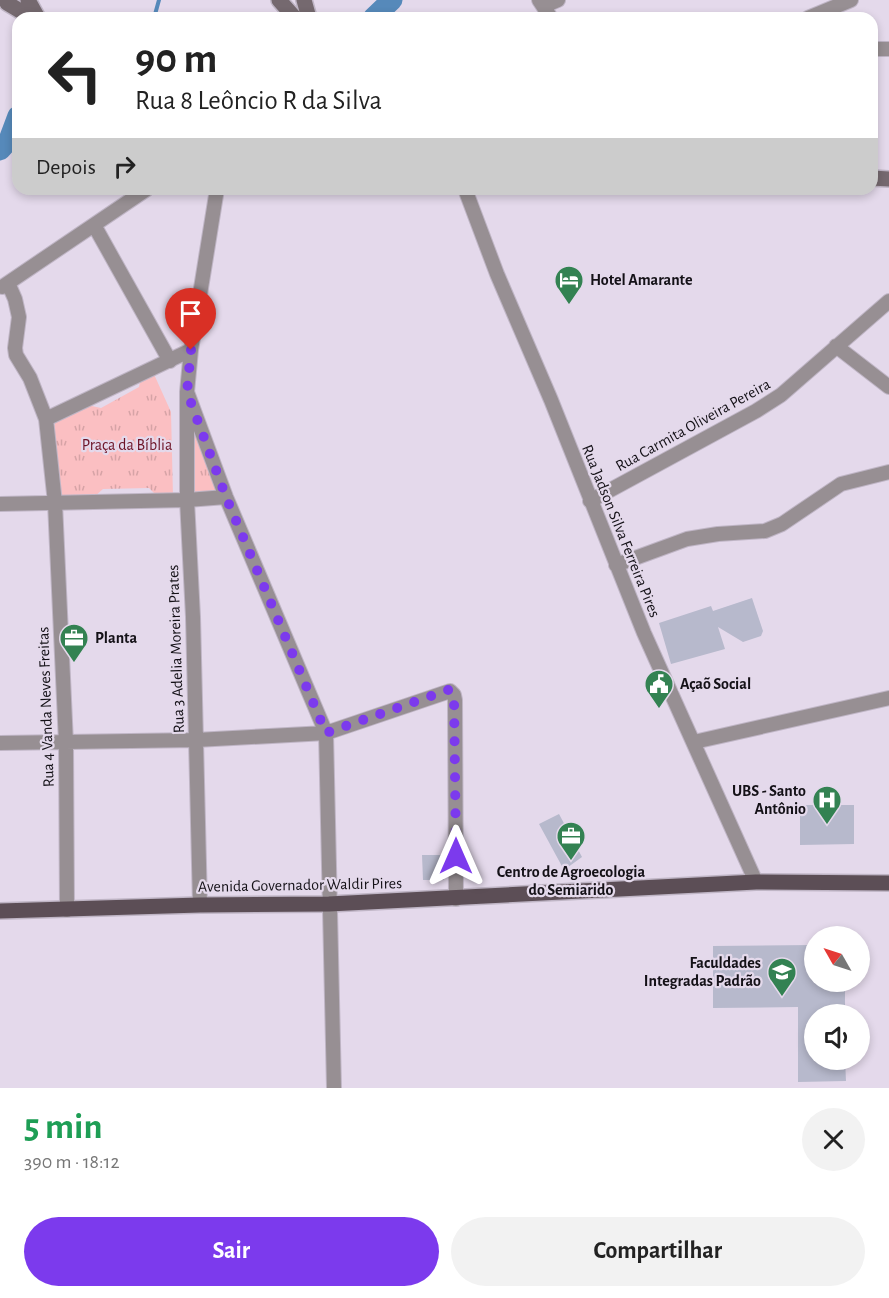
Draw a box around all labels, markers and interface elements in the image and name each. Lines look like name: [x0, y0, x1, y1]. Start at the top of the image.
icon: left: [36, 36, 114, 114]
text: 90 m: [135, 38, 217, 80]
text: Rua 8 Leôncio R da Silva: [135, 87, 382, 114]
icon: right: [108, 150, 141, 183]
text: Depois: [36, 156, 96, 178]
hotel icon: Hotel Amarante: [553, 264, 585, 306]
place label: Hotel Amarante: [590, 272, 693, 288]
pin: [165, 288, 216, 350]
icon: arrive: [174, 297, 207, 330]
street label: Rua Carmita Oliveira Pereira: [613, 376, 773, 474]
park label: Praça da Bíblia: [82, 437, 172, 453]
street label: Rua Jadson Silva Ferreira Pires: [579, 442, 663, 620]
street label: Rua 3 Adelia Moreira Prates: [165, 564, 187, 734]
office icon: Planta: [58, 622, 90, 664]
street label: Rua 4 Vanda Neves Freitas: [35, 626, 57, 788]
place label: Planta: [95, 630, 138, 646]
public building icon: Açaõ Social: [643, 668, 675, 710]
place label: Açaõ Social: [680, 676, 751, 692]
place label: UBS - Santo Antônio: [732, 783, 806, 817]
hospital icon: UBS - Santo Antônio: [811, 784, 843, 826]
office icon: Centro de Agroecologia do Semiarido: [555, 820, 587, 862]
position arrow: [424, 824, 488, 888]
place label: Centro de Agroecologia do Semiarido: [497, 864, 645, 898]
street label: Avenida Governador Waldir Pires: [198, 875, 402, 895]
north arrow: [804, 926, 870, 992]
map controls: [804, 926, 870, 1070]
place label: Faculdades Integradas Padrão: [644, 955, 761, 989]
school or university icon: Faculdades Integradas Padrão: [766, 956, 798, 998]
button: sound: [804, 1004, 870, 1070]
button: close: [802, 1108, 865, 1171]
text: 5 min: [24, 1109, 102, 1145]
text: 390 m · 18:12: [24, 1152, 120, 1172]
button: Sair: [24, 1217, 439, 1286]
button: Compartilhar: [451, 1217, 865, 1286]

